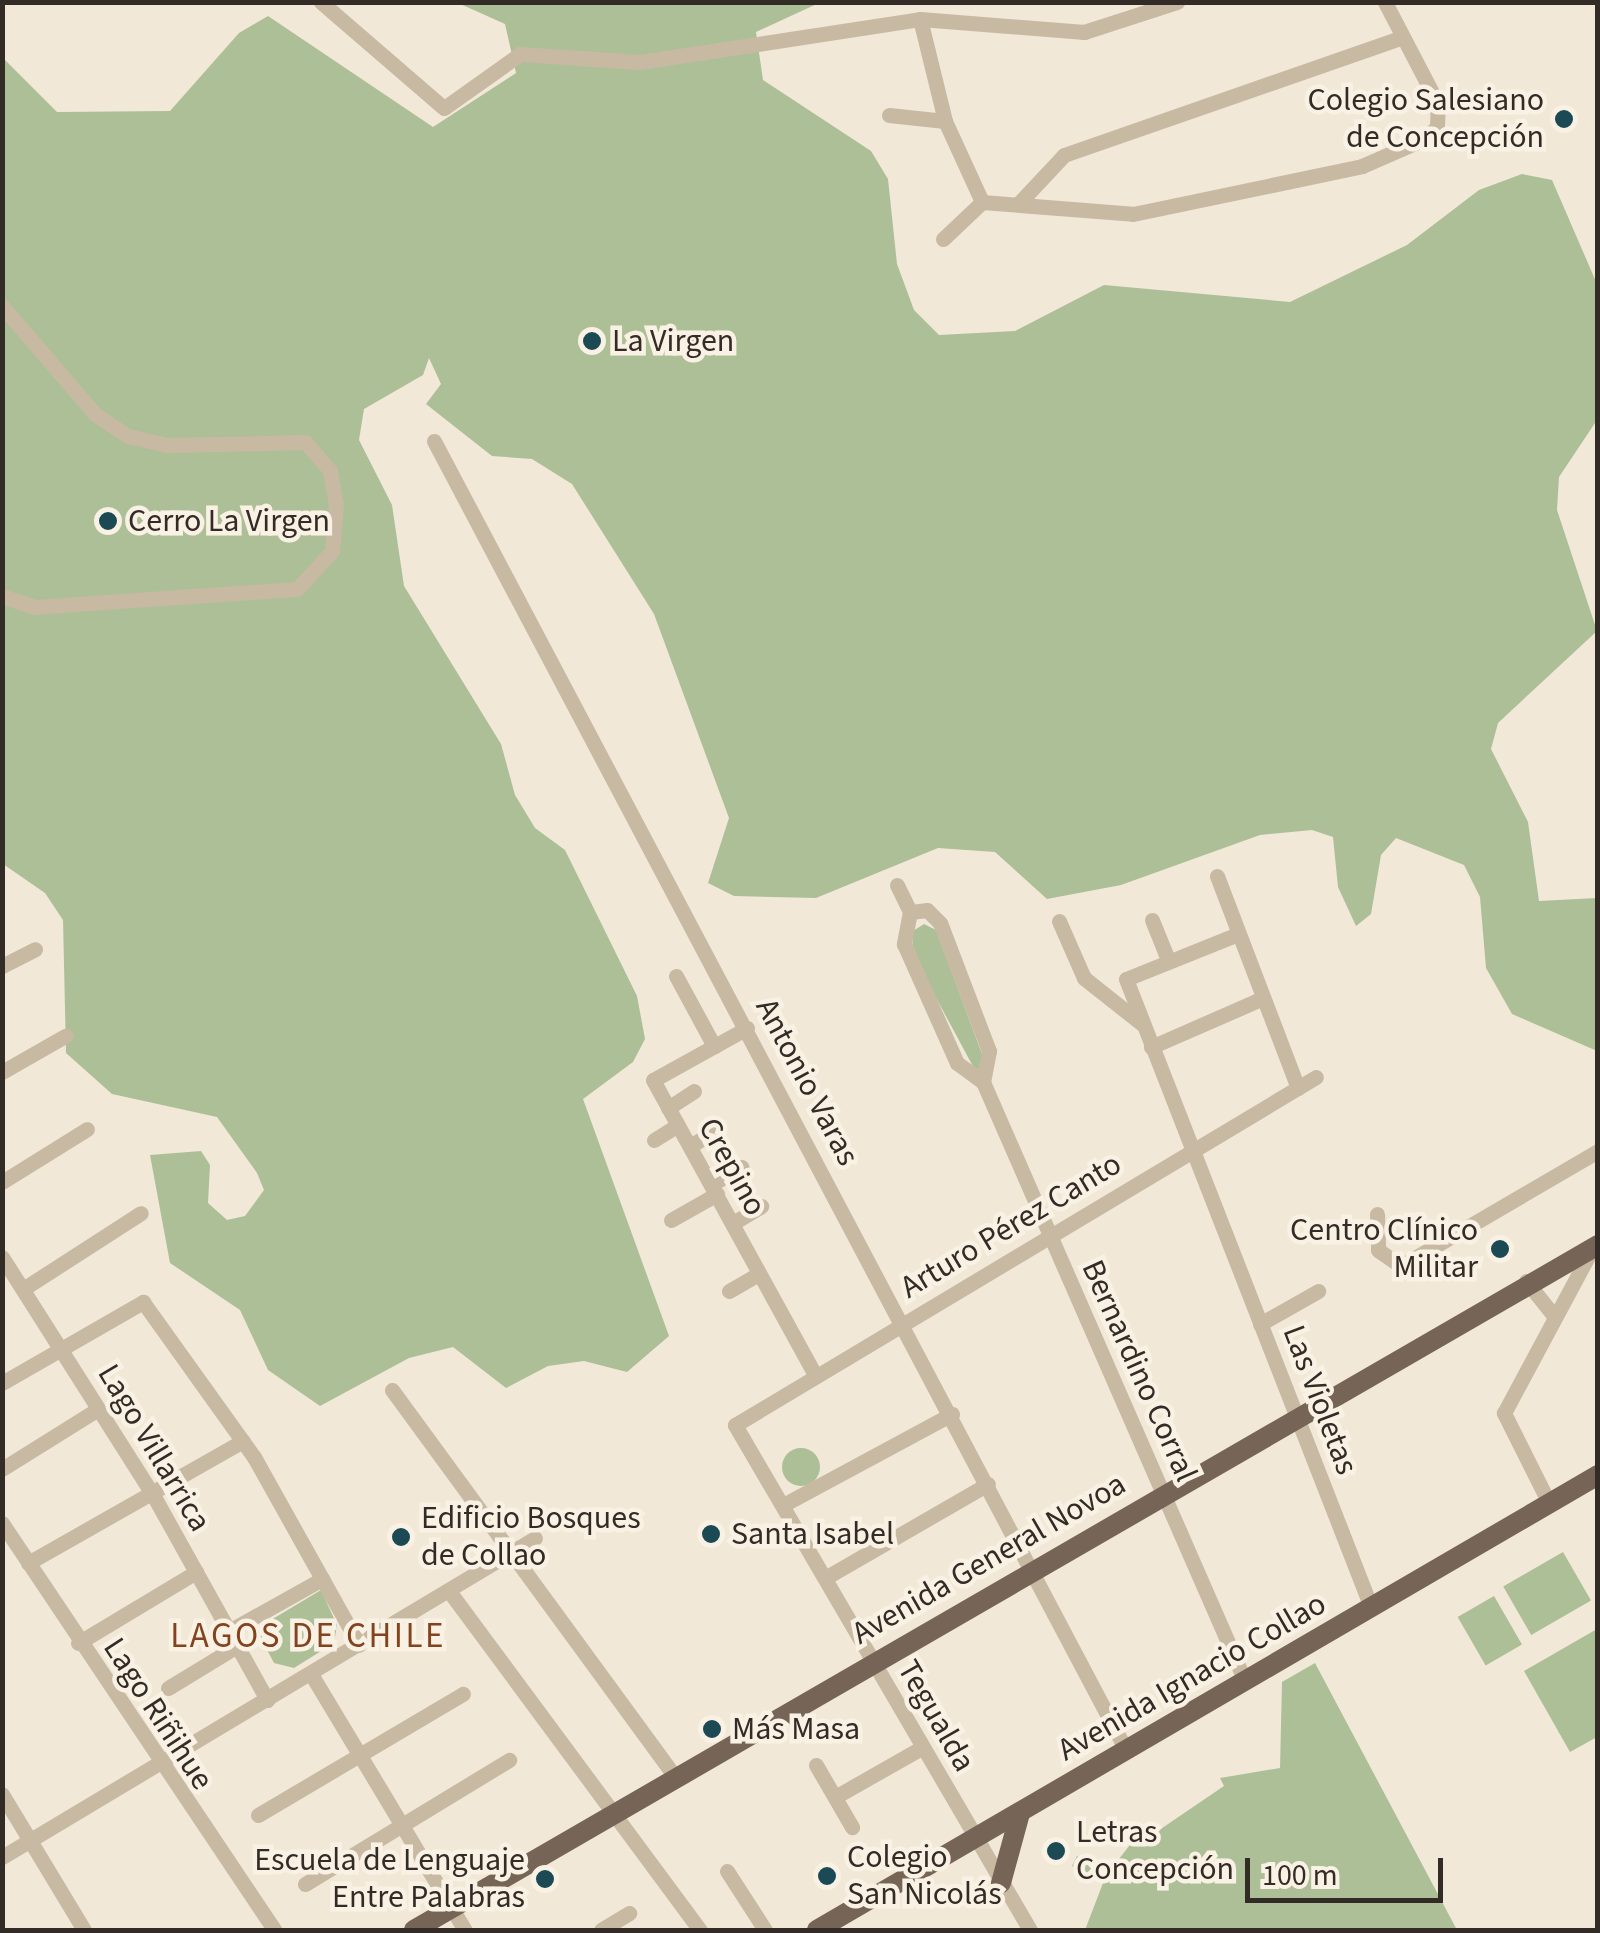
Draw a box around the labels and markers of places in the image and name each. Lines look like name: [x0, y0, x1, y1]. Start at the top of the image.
place label: Colegio Salesiano de Concepción: [1307, 82, 1544, 157]
marker: Colegio Salesiano de Concepción: [1553, 108, 1575, 130]
place label: La Virgen: [612, 322, 734, 360]
marker: La Virgen: [581, 330, 603, 352]
place label: Cerro La Virgen: [128, 502, 330, 540]
marker: Cerro La Virgen: [97, 510, 119, 532]
place label: Centro Clínico Militar: [1290, 1212, 1478, 1287]
marker: Centro Clínico Militar: [1487, 1236, 1513, 1262]
place label: Edificio Bosques de Collao: [421, 1500, 641, 1575]
place label: Santa Isabel: [731, 1515, 894, 1553]
marker: Santa Isabel: [700, 1523, 722, 1545]
marker: Edificio Bosques de Collao: [390, 1526, 412, 1548]
place label: Más Masa: [732, 1710, 860, 1748]
marker: Más Masa: [701, 1718, 723, 1740]
place label: Letras Concepción: [1076, 1814, 1234, 1889]
place label: Colegio San Nicolás: [847, 1839, 1002, 1914]
marker: Letras Concepción: [1045, 1840, 1067, 1862]
place label: Escuela de Lenguaje Entre Palabras: [254, 1842, 525, 1917]
marker: Colegio San Nicolás: [816, 1865, 838, 1887]
marker: Escuela de Lenguaje Entre Palabras: [534, 1868, 556, 1890]

